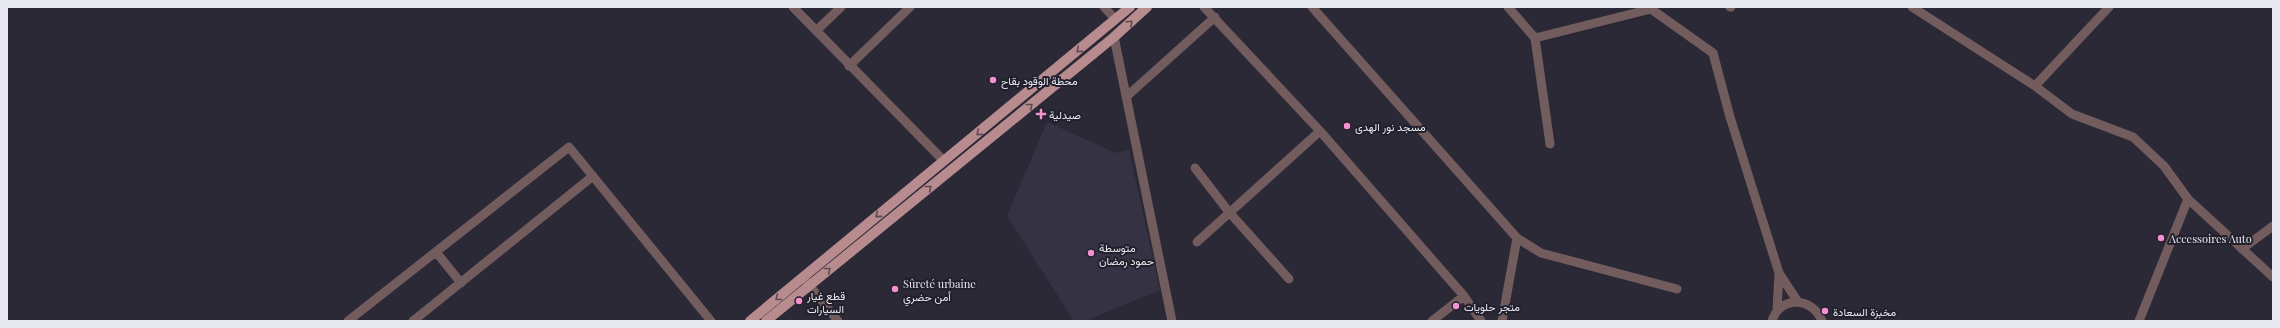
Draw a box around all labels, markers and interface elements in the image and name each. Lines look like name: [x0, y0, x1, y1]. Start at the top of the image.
one-way arrow: [1125, 20, 1133, 27]
one-way arrow: [1076, 45, 1083, 52]
place label: محطة الوقود بقاح: [1001, 73, 1078, 89]
marker: محطة الوقود بقاح: [988, 75, 998, 85]
one-way arrow: [1025, 103, 1032, 110]
place label: صيدلية: [1049, 107, 1081, 122]
marker: صيدلية: [1036, 109, 1046, 119]
place label: مسجد نور الهدى: [1355, 119, 1426, 134]
marker: مسجد نور الهدى: [1342, 121, 1352, 131]
one-way arrow: [976, 128, 983, 135]
one-way arrow: [924, 185, 932, 192]
one-way arrow: [876, 211, 883, 218]
place label: Accessoires Auto: [2168, 231, 2252, 246]
marker: Accessoires Auto: [2156, 233, 2166, 243]
place label: متوسطة حمود رمضان: [1099, 240, 1154, 268]
marker: متوسطة حمود رمضان: [1086, 248, 1096, 258]
one-way arrow: [824, 267, 831, 274]
place label: Sûreté urbaine أمن حضري: [903, 276, 976, 307]
marker: Sûreté urbaine أمن حضري: [890, 284, 900, 294]
place label: قطع غيار السيارات: [806, 288, 845, 316]
one-way arrow: [775, 293, 782, 300]
marker: قطع غيار السيارات: [794, 296, 804, 306]
place label: متجر حلويات: [1464, 299, 1520, 314]
marker: متجر حلويات: [1451, 301, 1461, 311]
place label: مخبزة السعادة: [1833, 304, 1896, 319]
marker: مخبزة السعادة: [1820, 306, 1830, 316]

